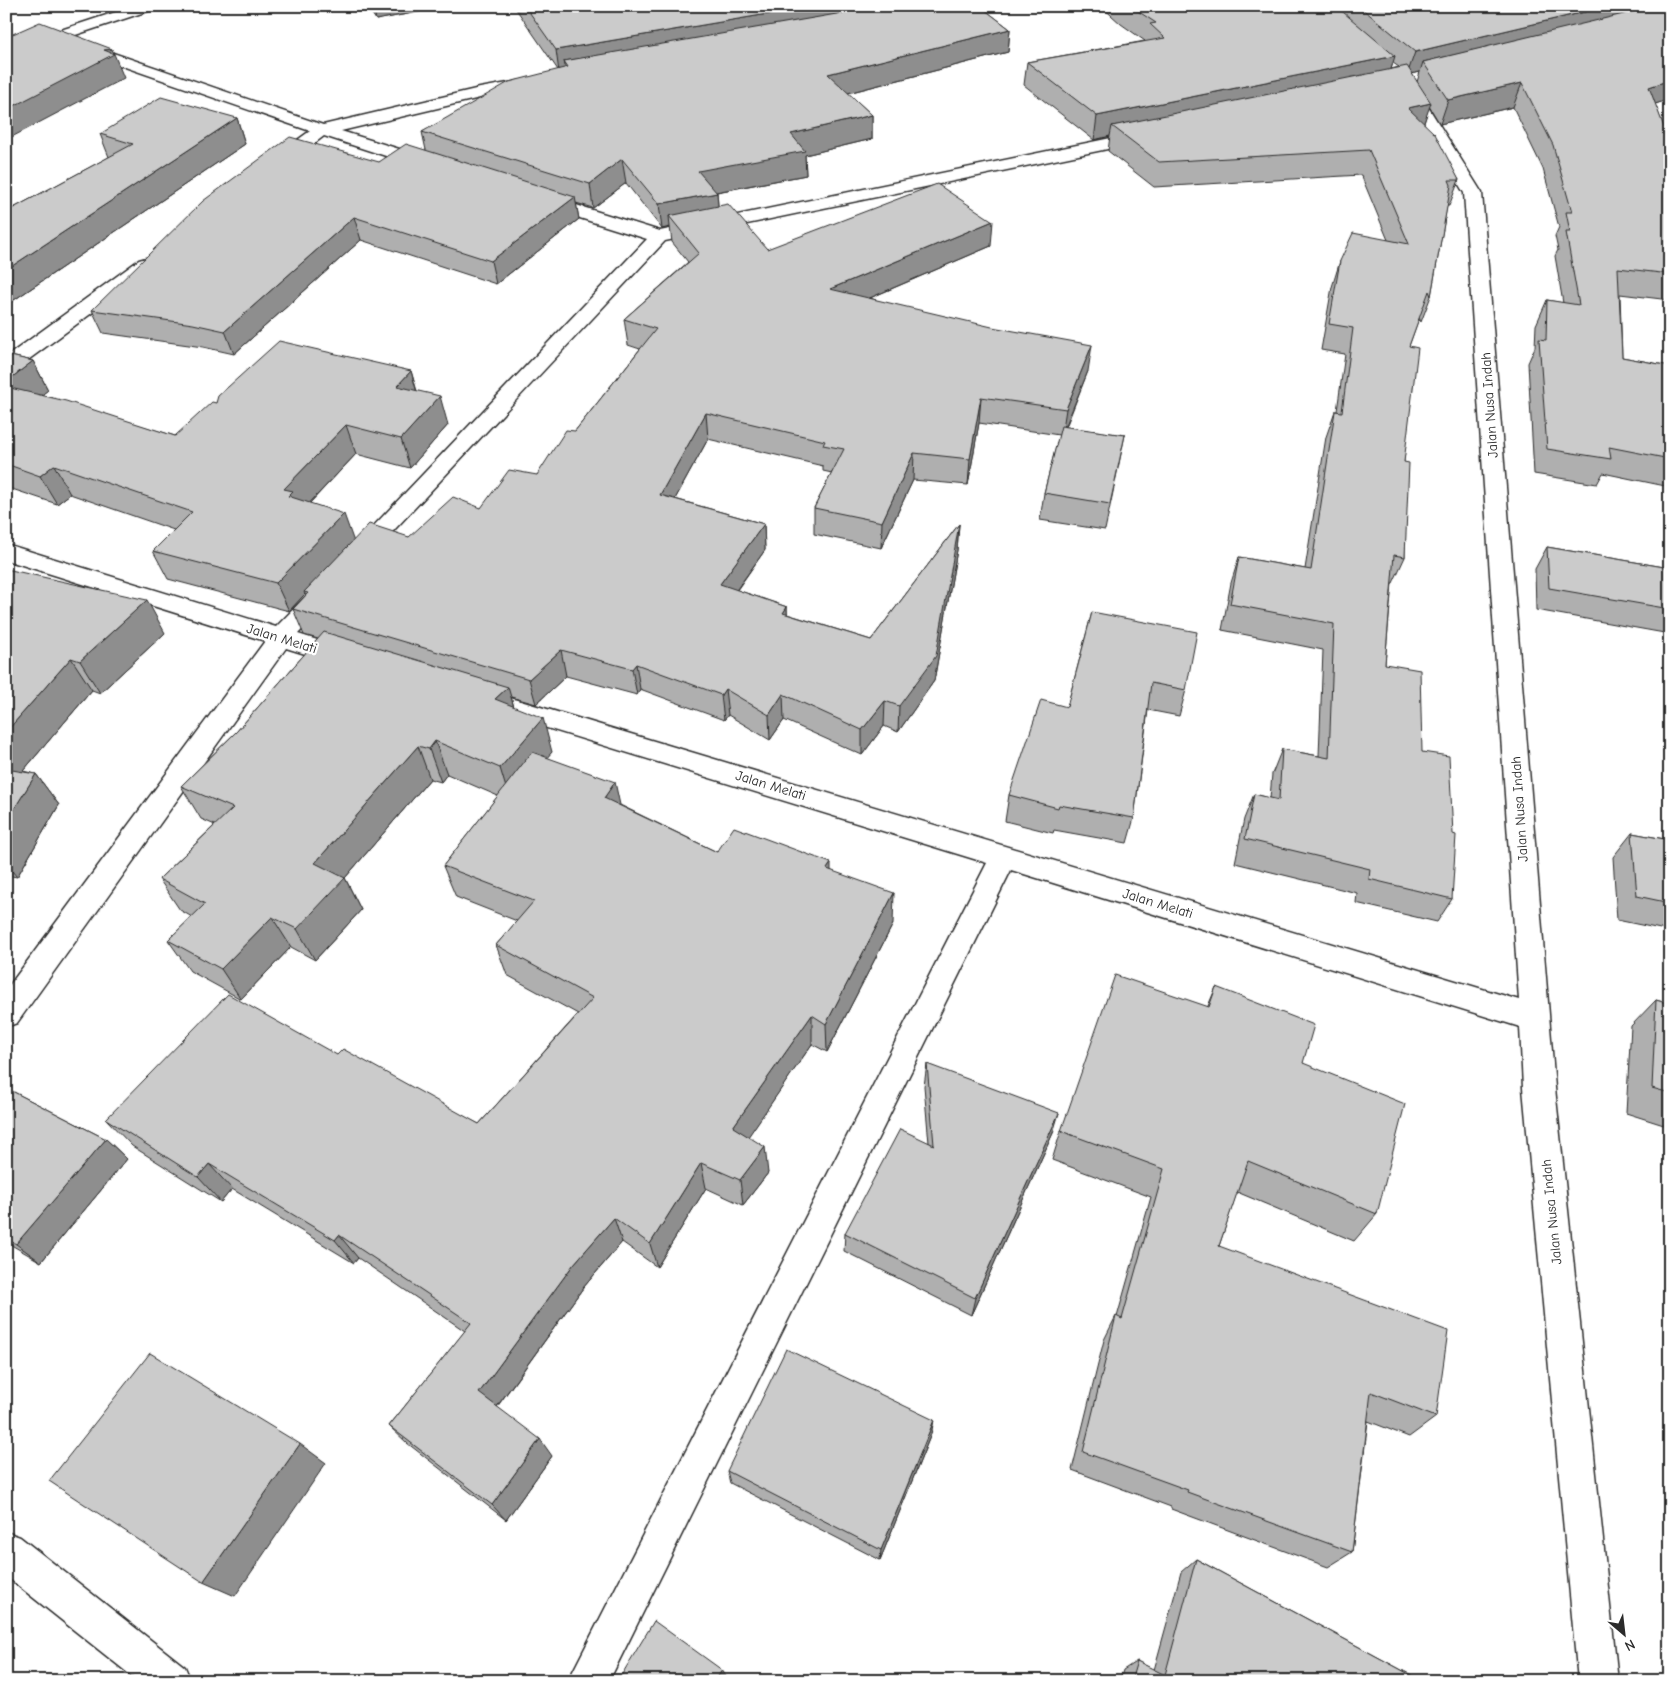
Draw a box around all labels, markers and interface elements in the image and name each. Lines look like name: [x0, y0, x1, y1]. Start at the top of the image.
street label: Jalan Nusa Indah: [1477, 352, 1502, 458]
street label: Jalan Melati: [245, 620, 319, 657]
street label: Jalan Nusa Indah: [1507, 756, 1532, 862]
street label: Jalan Melati: [734, 767, 808, 804]
street label: Jalan Melati: [1121, 885, 1195, 922]
street label: Jalan Nusa Indah: [1538, 1158, 1565, 1265]
north arrow: [1598, 1610, 1648, 1660]
text: N: [1622, 1635, 1638, 1655]

